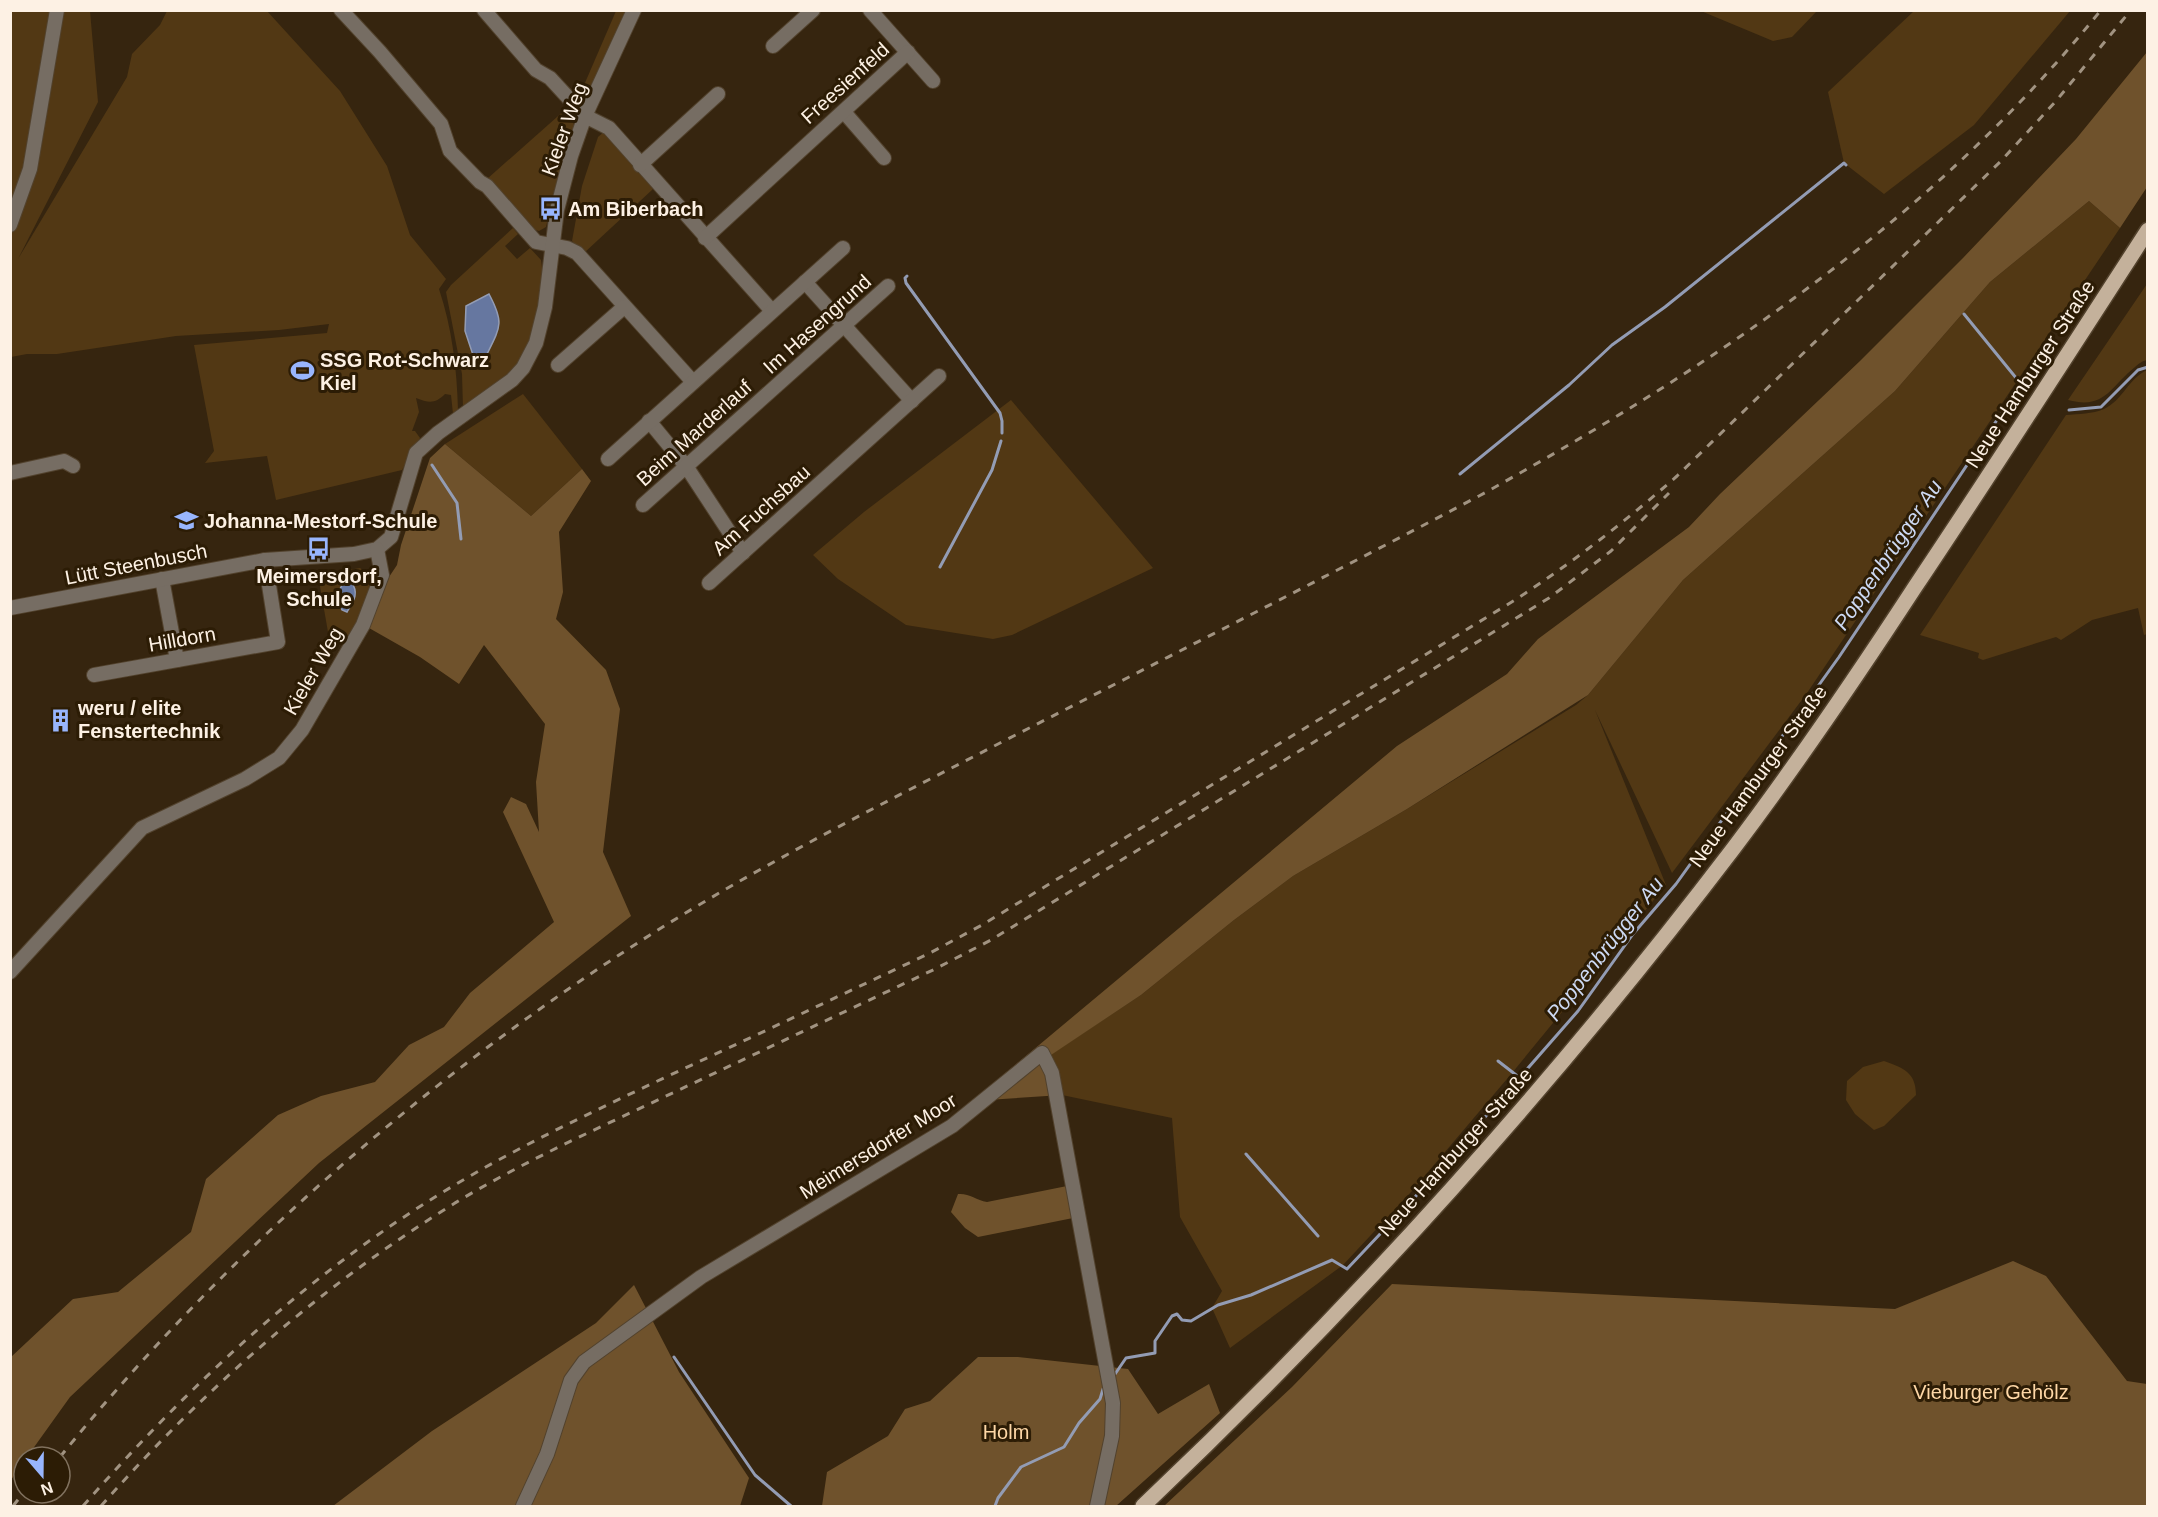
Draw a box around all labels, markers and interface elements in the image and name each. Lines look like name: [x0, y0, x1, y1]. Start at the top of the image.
street label: Freesienfeld: [797, 38, 893, 128]
street label: Kieler Weg: [537, 79, 591, 179]
bus stop icon: Am Biberbach: [537, 196, 563, 222]
place label: Am Biberbach: [568, 198, 704, 220]
street label: Im Hasengrund: [759, 270, 875, 378]
street label: Neue Hamburger Straße: [1961, 276, 2099, 472]
place label: SSG Rot-Schwarz Kiel: [320, 349, 489, 394]
sports icon: SSG Rot-Schwarz Kiel: [289, 358, 315, 384]
street label: Beim Marderlauf: [632, 375, 756, 490]
street label: Am Fuchsbau: [708, 461, 814, 559]
water label: Poppenbrügger Au: [1829, 475, 1946, 634]
school or university icon: Johanna-Mestorf-Schule: [173, 508, 199, 534]
place label: Johanna-Mestorf-Schule: [204, 510, 437, 532]
bus stop icon: Meimersdorf, Schule: [306, 535, 332, 561]
street label: Lütt Steenbusch: [63, 539, 209, 589]
place label: Meimersdorf, Schule: [256, 565, 382, 610]
street label: Hilldorn: [147, 622, 217, 656]
street label: Kieler Weg: [279, 623, 347, 719]
street label: Neue Hamburger Straße: [1685, 681, 1831, 871]
place label: weru / elite Fenstertechnik: [77, 697, 221, 742]
building icon: weru / elite Fenstertechnik: [47, 707, 73, 733]
water label: Poppenbrügger Au: [1542, 872, 1668, 1025]
street label: Neue Hamburger Straße: [1374, 1063, 1536, 1241]
street label: Meimersdorfer Moor: [796, 1089, 960, 1203]
park label: Vieburger Gehölz: [1913, 1381, 2069, 1403]
park label: Holm: [983, 1421, 1029, 1443]
north arrow: [12, 1445, 72, 1505]
text: N: [39, 1479, 55, 1499]

